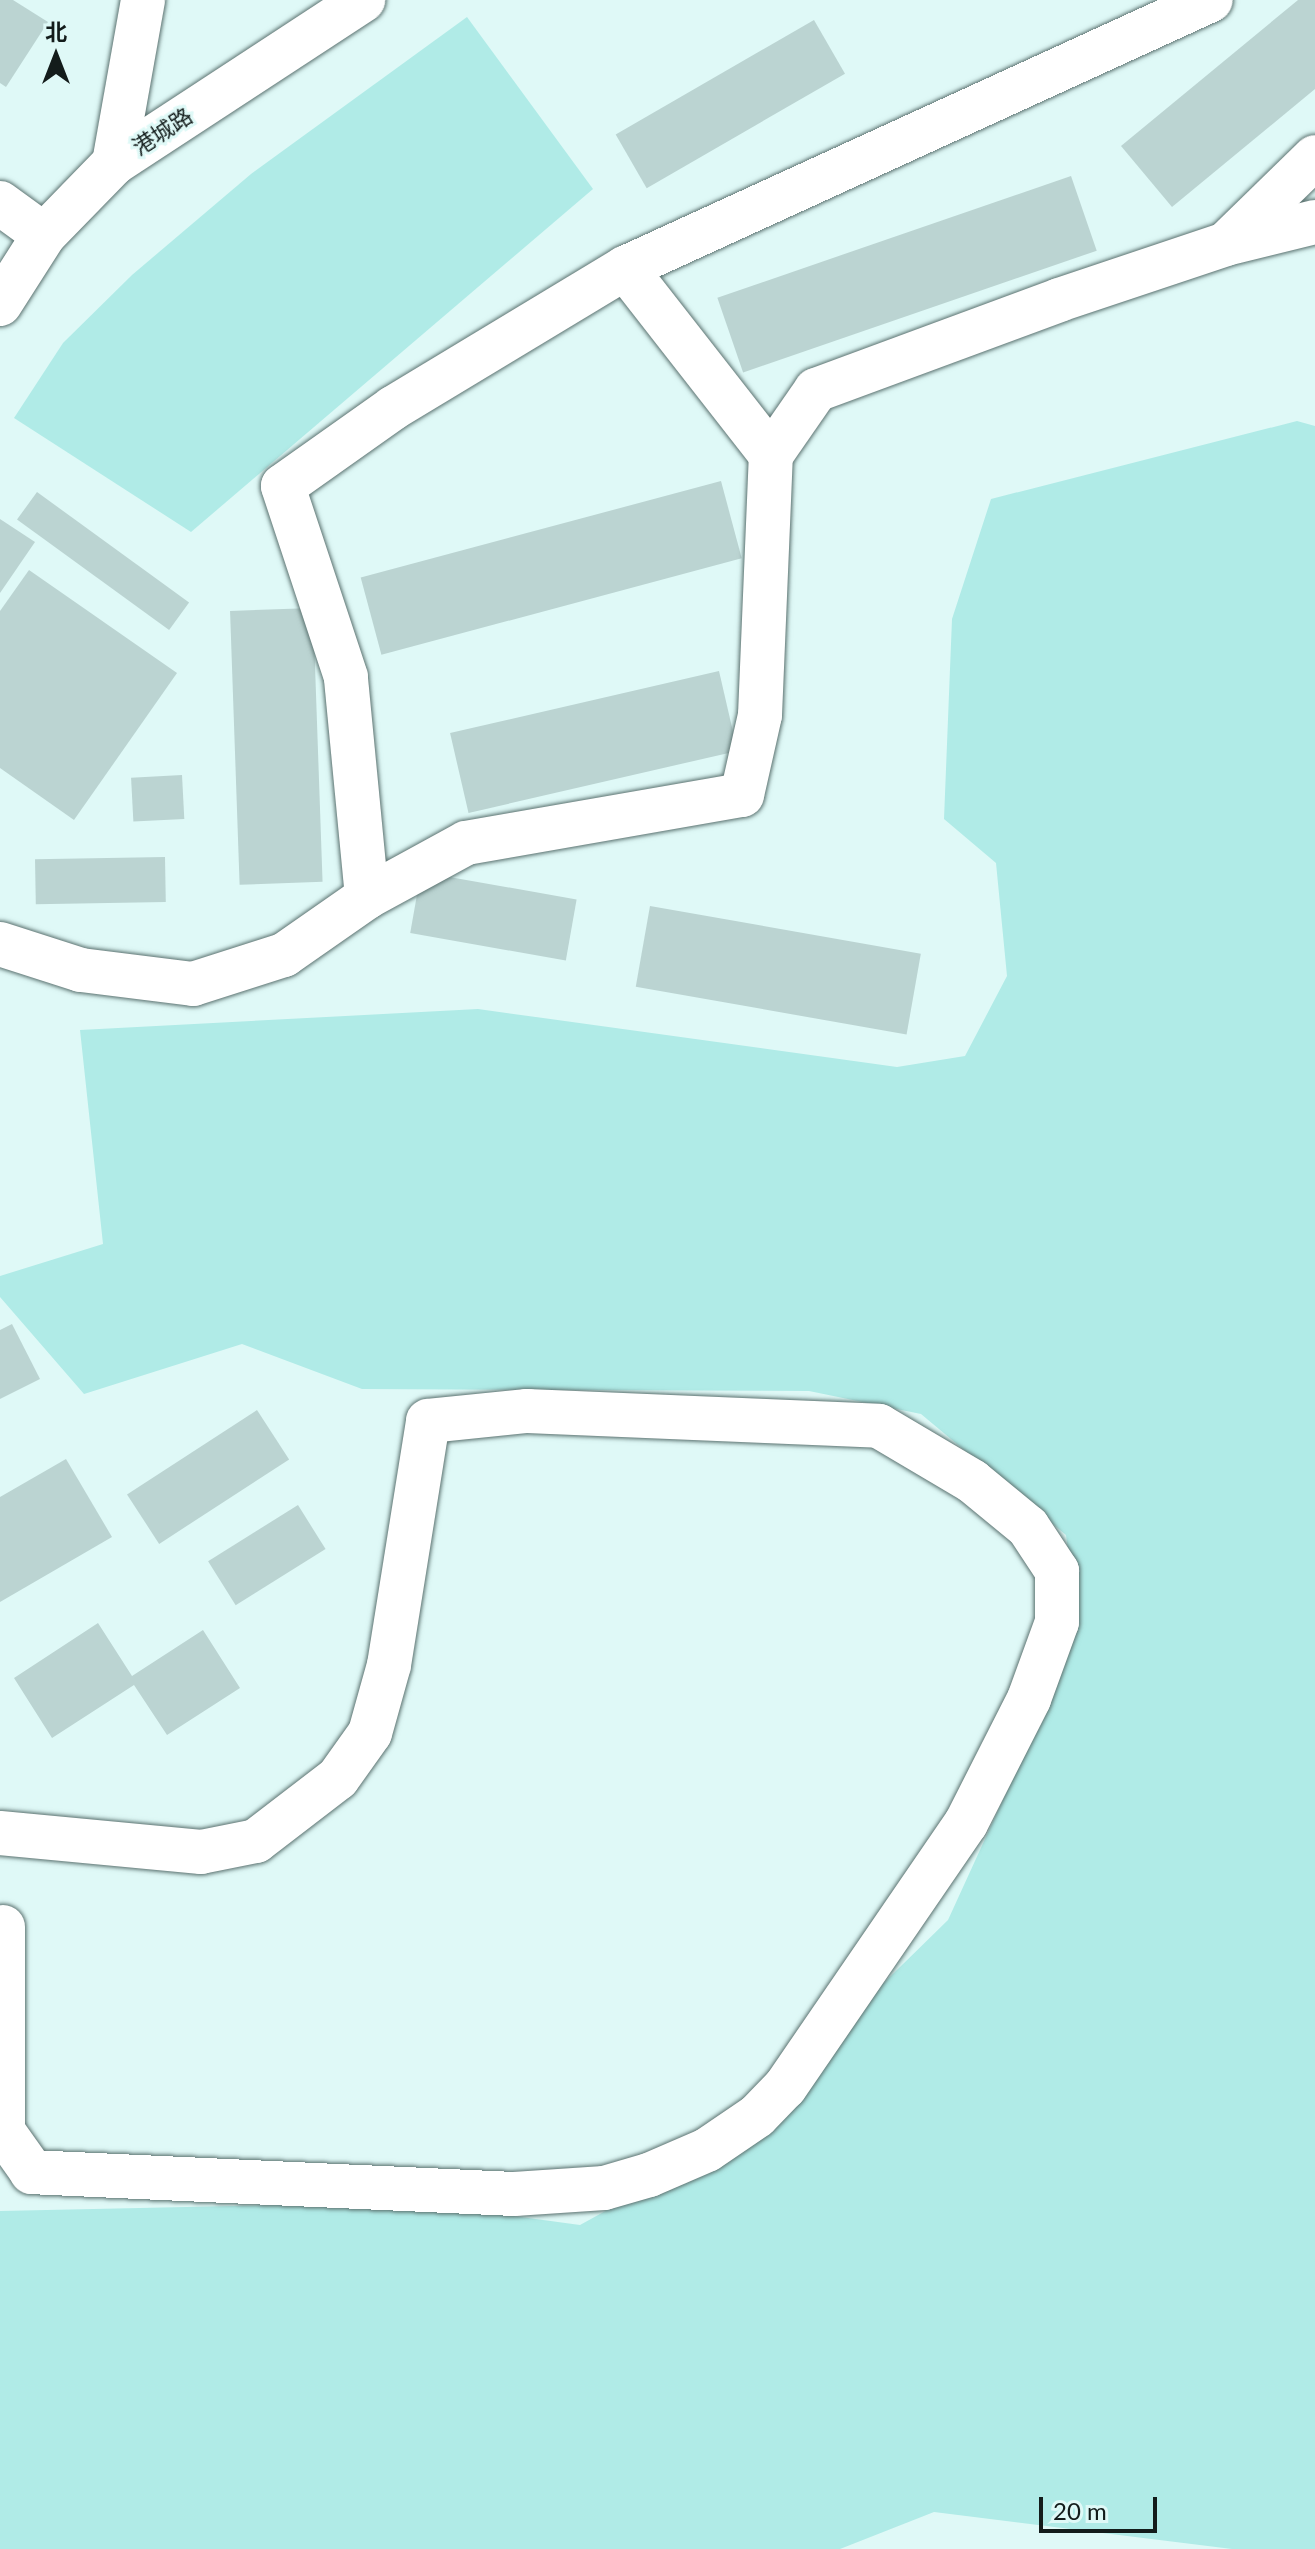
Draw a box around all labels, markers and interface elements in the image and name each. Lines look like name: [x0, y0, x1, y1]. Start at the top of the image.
north arrow: [16, 16, 96, 96]
text: 北: [45, 18, 67, 45]
street label: 港城路: [127, 102, 197, 160]
scale bar: [1043, 2481, 1161, 2531]
text: 20 m: [1053, 2496, 1107, 2525]

